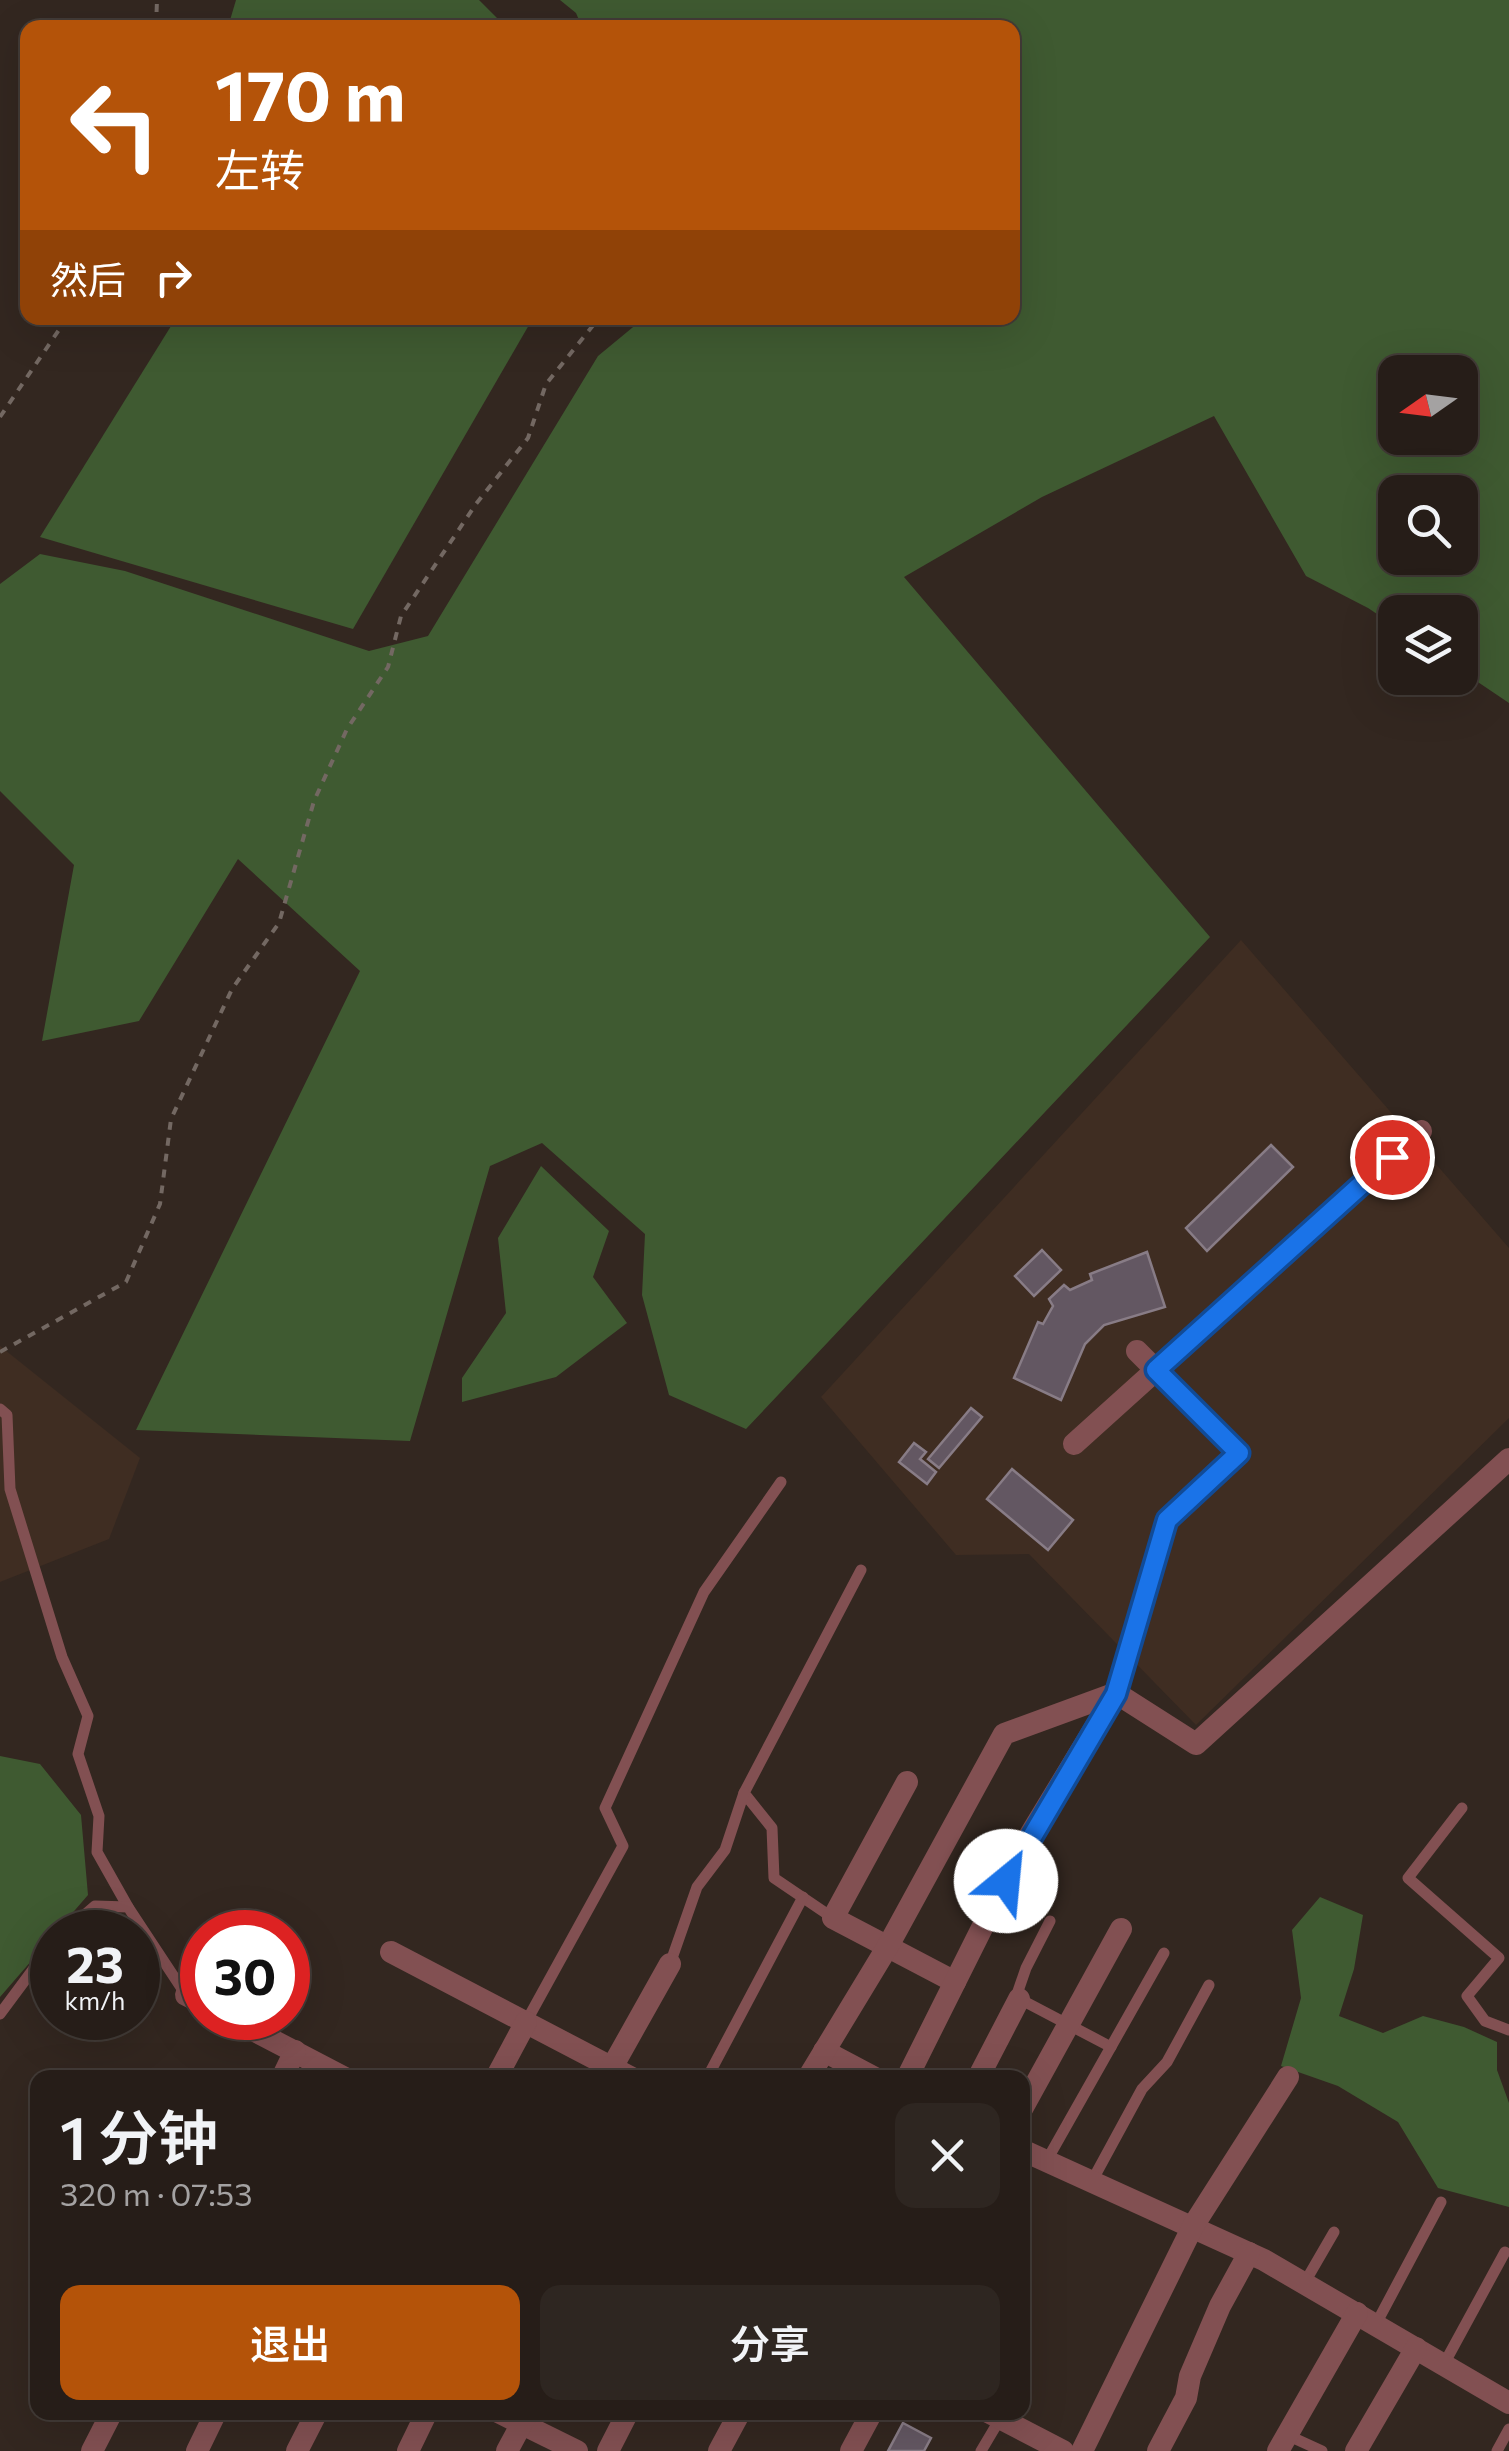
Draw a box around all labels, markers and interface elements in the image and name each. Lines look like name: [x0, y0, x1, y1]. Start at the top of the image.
text: 170 m: [215, 50, 406, 135]
icon: left: [50, 60, 180, 190]
text: 左转: [215, 141, 305, 196]
icon: right: [146, 250, 201, 305]
text: 然后: [50, 255, 126, 302]
north arrow: [1378, 355, 1478, 455]
map controls: [1378, 355, 1478, 695]
button: search: [1378, 475, 1478, 575]
button: layers: [1378, 595, 1478, 695]
pin: [1350, 1115, 1435, 1200]
icon: arrive: [1365, 1130, 1420, 1185]
position arrow: [954, 1829, 1058, 1933]
speed limit sign: 30: [180, 1910, 310, 2040]
text: 23: [66, 1932, 124, 1993]
text: km/h: [65, 1985, 125, 2015]
text: 1 分钟: [60, 2099, 218, 2172]
button: close: [895, 2103, 1000, 2208]
text: 320 m · 07:53: [60, 2173, 252, 2213]
button: 退出: [60, 2285, 520, 2400]
button: 分享: [540, 2285, 1000, 2400]

